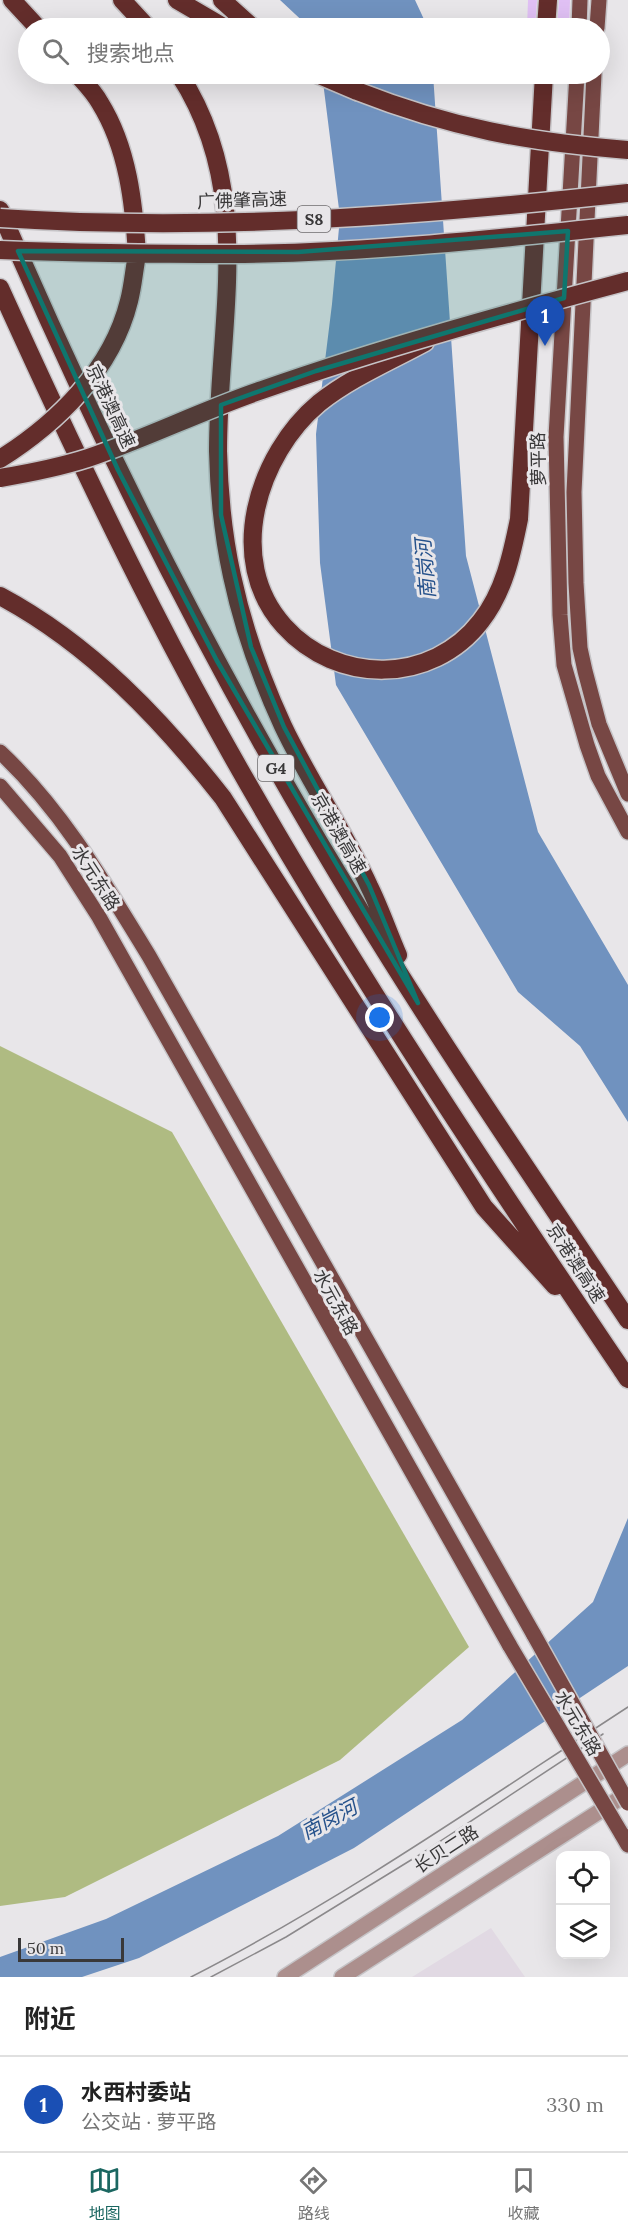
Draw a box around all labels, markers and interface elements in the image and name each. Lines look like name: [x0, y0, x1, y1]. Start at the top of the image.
search box: [18, 18, 610, 84]
icon: search: [39, 35, 72, 68]
text: 搜索地点: [87, 39, 175, 67]
street label: 广佛肇高速: [197, 187, 287, 213]
road number: S8: [298, 206, 330, 232]
pin: 1: [526, 296, 564, 346]
street label: 京港澳高速: [82, 360, 140, 452]
street label: 萝平路: [526, 432, 550, 486]
water label: 南岗河: [410, 534, 440, 600]
road number: G4: [258, 755, 294, 781]
street label: 京港澳高速: [307, 788, 371, 878]
street label: 水元东路: [67, 842, 125, 914]
your location: [365, 1003, 394, 1032]
street label: 京港澳高速: [542, 1219, 610, 1307]
street label: 水元东路: [308, 1265, 364, 1339]
street label: 水元东路: [550, 1686, 606, 1760]
water label: 南岗河: [297, 1792, 365, 1844]
street label: 长贝二路: [410, 1820, 482, 1878]
map controls: [556, 1851, 610, 1959]
button: locate: [556, 1851, 610, 1905]
button: layers: [556, 1905, 610, 1959]
scale bar: [18, 1935, 124, 1962]
text: 50 m: [27, 1938, 64, 1958]
text: 附近: [24, 2002, 76, 2035]
text: 水西村委站: [81, 2078, 191, 2106]
text: 1: [39, 2092, 48, 2117]
text: 330 m: [546, 2092, 604, 2117]
text: 公交站 · 萝平路: [81, 2109, 217, 2134]
tab: 地图: [88, 2164, 121, 2224]
tab: 路线: [297, 2164, 330, 2224]
tab: 收藏: [507, 2164, 540, 2224]

